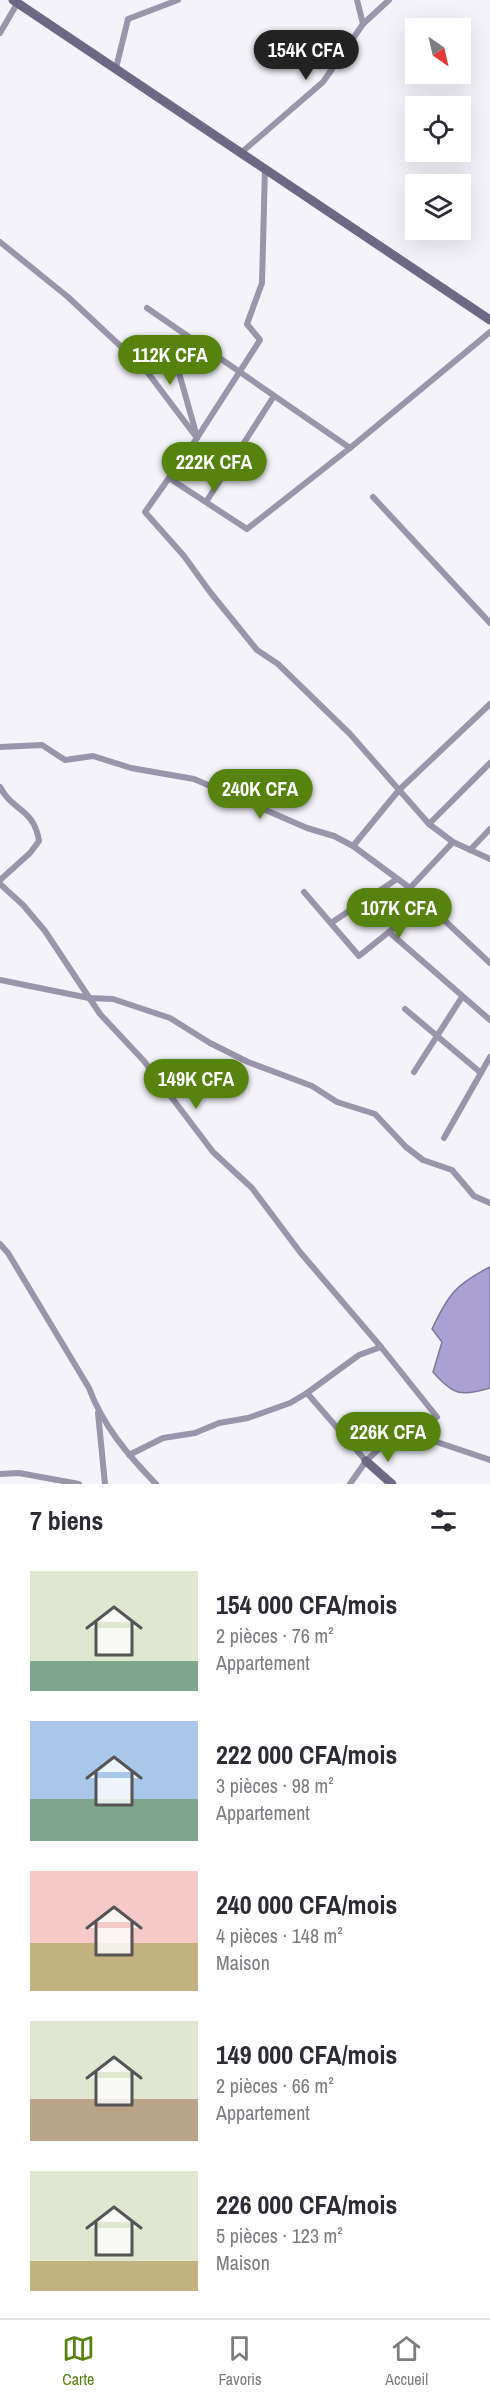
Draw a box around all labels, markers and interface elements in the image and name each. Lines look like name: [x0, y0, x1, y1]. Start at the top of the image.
north arrow: [405, 18, 471, 84]
map controls: [405, 18, 471, 240]
pin: 154K CFA: [244, 30, 368, 81]
text: 154K CFA: [268, 36, 344, 63]
button: locate: [405, 96, 471, 162]
button: layers: [405, 174, 471, 240]
pin: 112K CFA: [108, 335, 232, 386]
text: 112K CFA: [132, 341, 208, 368]
pin: 222K CFA: [152, 442, 276, 493]
text: 222K CFA: [176, 448, 252, 475]
pin: 240K CFA: [198, 769, 322, 820]
text: 240K CFA: [222, 775, 298, 802]
pin: 107K CFA: [337, 888, 461, 939]
text: 107K CFA: [361, 894, 437, 921]
pin: 149K CFA: [134, 1059, 258, 1110]
text: 149K CFA: [158, 1065, 234, 1092]
pin: 226K CFA: [326, 1412, 450, 1463]
text: 226K CFA: [350, 1418, 426, 1445]
text: 7 biens: [30, 1503, 103, 1538]
icon: filters: [427, 1504, 460, 1537]
text: 154 000 CFA/mois: [216, 1587, 397, 1622]
icon: home: [78, 1595, 150, 1667]
text: 2 pièces · 76 m²: [216, 1622, 334, 1649]
text: Appartement: [216, 1649, 310, 1676]
text: 222 000 CFA/mois: [216, 1737, 397, 1772]
icon: home: [78, 1745, 150, 1817]
text: 3 pièces · 98 m²: [216, 1772, 334, 1799]
text: Appartement: [216, 1799, 310, 1826]
text: 240 000 CFA/mois: [216, 1887, 397, 1922]
icon: home: [78, 1895, 150, 1967]
text: 4 pièces · 148 m²: [216, 1922, 343, 1949]
text: Maison: [216, 1949, 270, 1976]
text: 149 000 CFA/mois: [216, 2037, 397, 2072]
icon: home: [78, 2045, 150, 2117]
text: 2 pièces · 66 m²: [216, 2072, 334, 2099]
text: Appartement: [216, 2099, 310, 2126]
text: 226 000 CFA/mois: [216, 2187, 397, 2222]
icon: home: [78, 2195, 150, 2267]
text: 5 pièces · 123 m²: [216, 2222, 343, 2249]
text: Maison: [216, 2249, 270, 2276]
tab: Carte: [62, 2332, 95, 2390]
tab: Favoris: [218, 2332, 262, 2390]
tab: Accueil: [385, 2332, 428, 2390]

